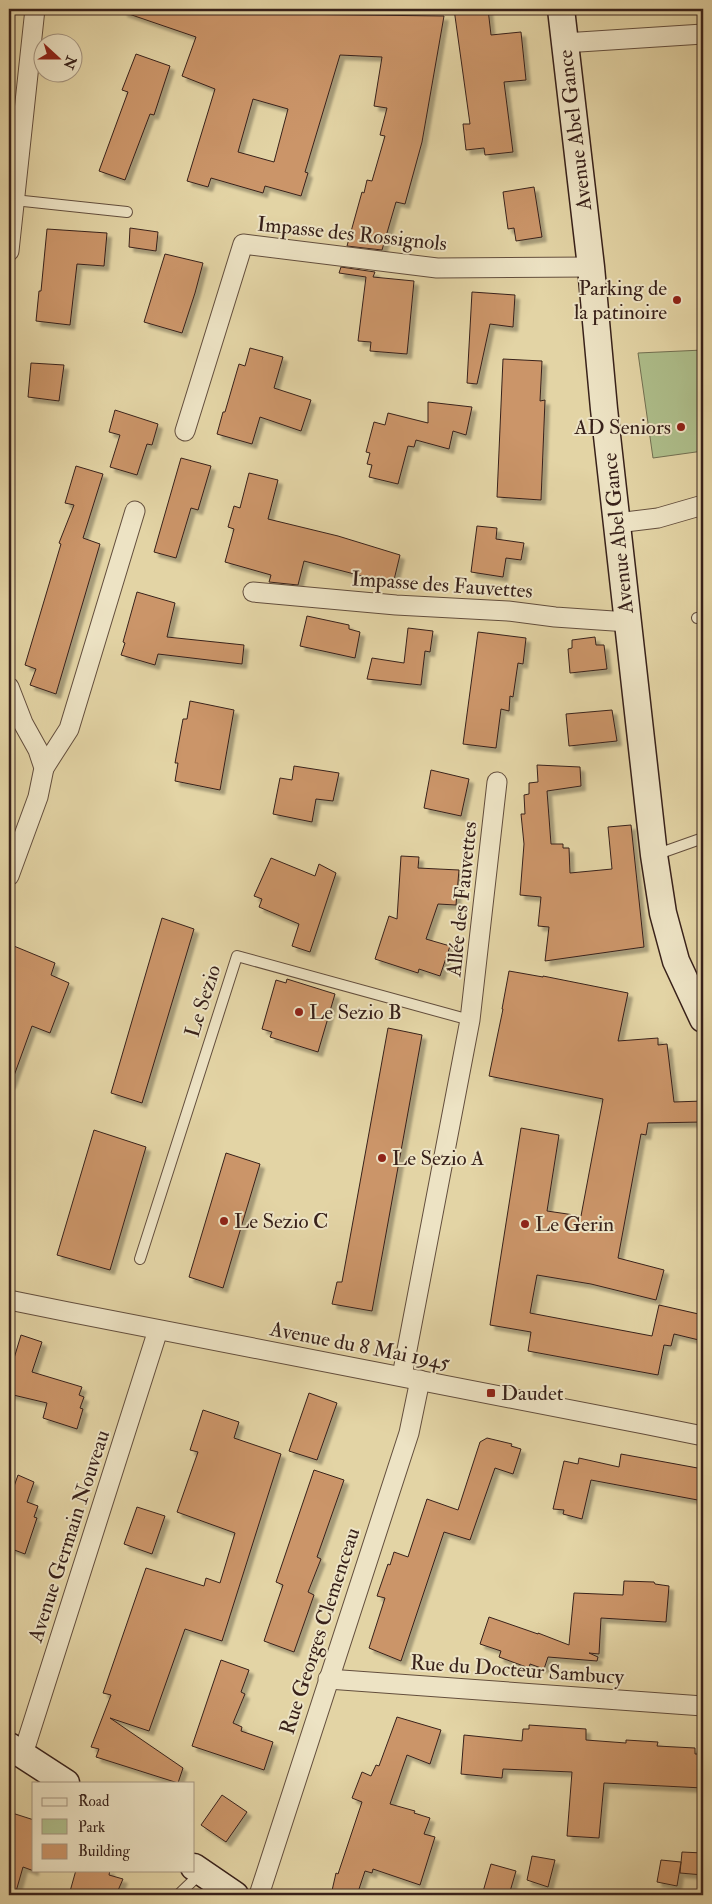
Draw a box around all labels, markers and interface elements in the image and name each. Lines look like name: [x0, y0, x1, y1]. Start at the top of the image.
north arrow: [32, 32, 82, 82]
street label: Avenue Abel Gance: [552, 48, 598, 213]
text: N: [59, 53, 80, 72]
street label: Impasse des Rossignols: [256, 211, 448, 257]
place label: Parking de la patinoire: [574, 275, 667, 326]
marker: Parking de la patinoire: [671, 294, 683, 306]
place label: AD Seniors: [573, 414, 671, 441]
marker: AD Seniors: [675, 421, 687, 433]
street label: Avenue Abel Gance: [596, 451, 640, 616]
street label: Impasse des Fauvettes: [350, 565, 534, 605]
street label: Allée des Fauvettes: [440, 820, 484, 979]
street label: Le Sezio: [179, 961, 227, 1041]
place label: Le Sezio B: [309, 999, 402, 1026]
marker: Le Sezio B: [293, 1006, 305, 1018]
place label: Le Sezio A: [392, 1145, 484, 1172]
marker: Le Sezio A: [376, 1152, 388, 1164]
place label: Le Sezio C: [234, 1208, 328, 1235]
place label: Le Gerin: [535, 1211, 614, 1238]
marker: Le Sezio C: [218, 1215, 230, 1227]
marker: Le Gerin: [519, 1218, 531, 1230]
street label: Avenue du 8 Mai 1945: [267, 1315, 453, 1377]
place label: Daudet: [501, 1380, 564, 1407]
marker: Daudet: [485, 1387, 497, 1399]
street label: Avenue Germain Nouveau: [22, 1426, 116, 1647]
street label: Rue Georges Clemenceau: [274, 1524, 366, 1738]
street label: Rue du Docteur Sambucy: [409, 1649, 626, 1691]
legend: [32, 1782, 195, 1872]
text: Road: [78, 1792, 110, 1811]
text: Park: [78, 1818, 105, 1837]
text: Building: [78, 1842, 130, 1861]

